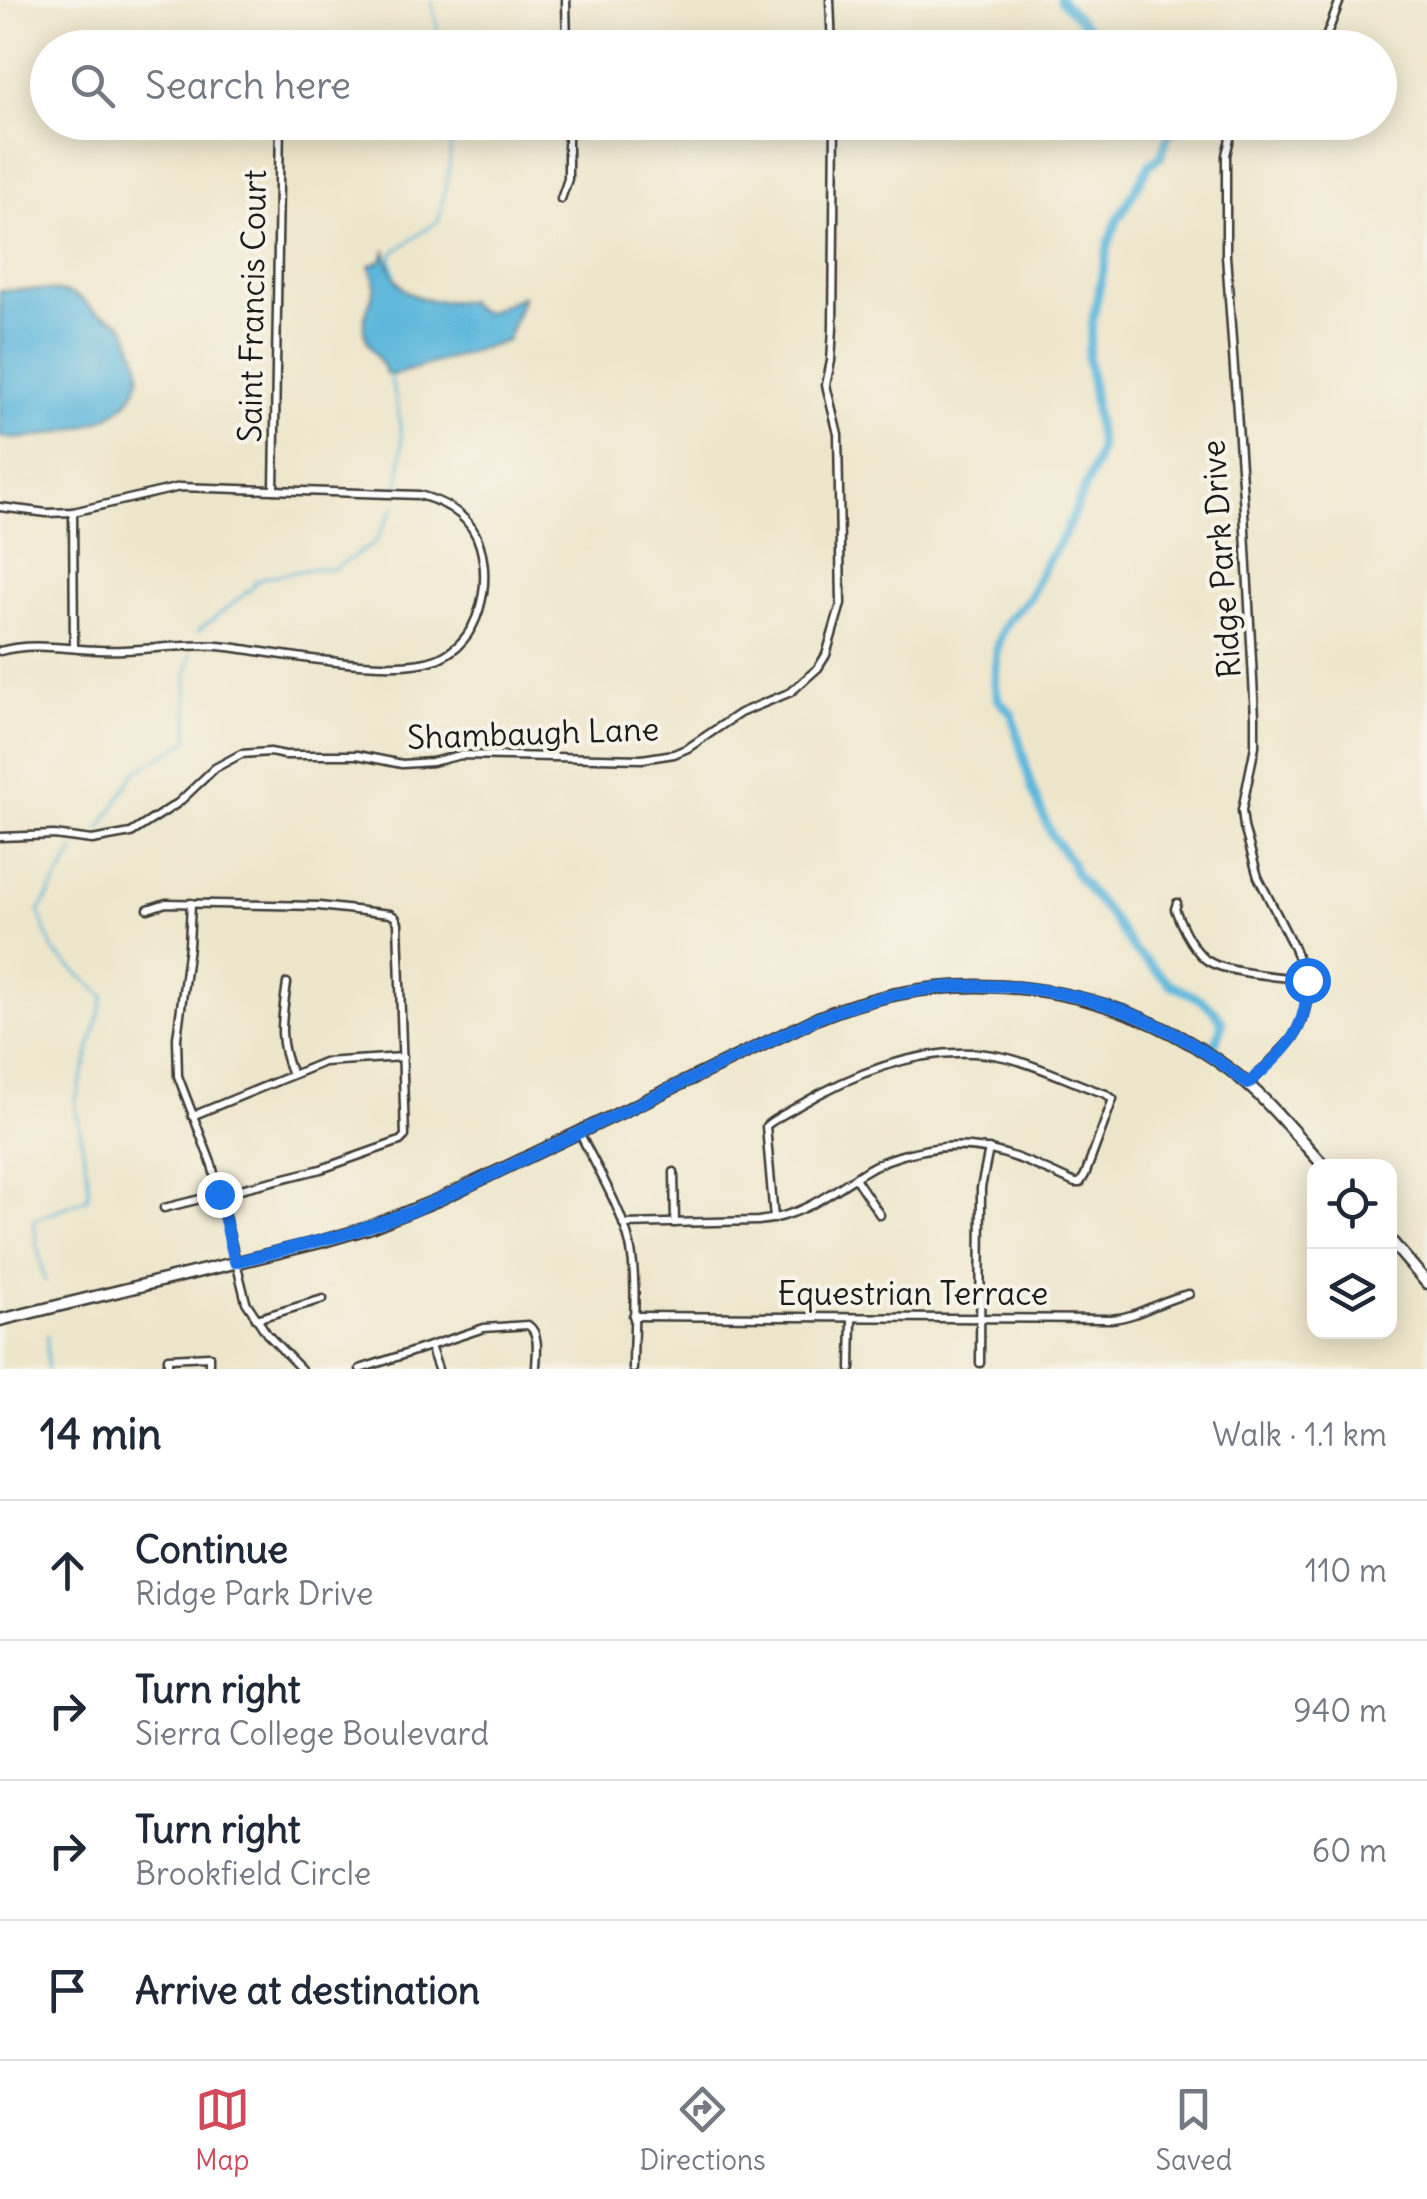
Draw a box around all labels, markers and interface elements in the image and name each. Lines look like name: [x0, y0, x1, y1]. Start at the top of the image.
search box: [30, 30, 1397, 140]
icon: search: [65, 58, 120, 113]
text: Search here: [145, 62, 351, 109]
street label: Saint Francis Court: [229, 169, 275, 443]
street label: Ridge Park Drive: [1192, 439, 1250, 679]
street label: Shambaugh Lane: [406, 708, 660, 758]
route start: [1285, 958, 1331, 1004]
map controls: [1307, 1159, 1397, 1339]
button: locate: [1307, 1159, 1397, 1249]
route end: [197, 1172, 243, 1218]
button: layers: [1307, 1249, 1397, 1339]
street label: Equestrian Terrace: [778, 1273, 1048, 1314]
text: 14 min: [40, 1408, 162, 1460]
text: Walk · 1.1 km: [1212, 1414, 1387, 1455]
text: Continue: [135, 1526, 288, 1573]
icon: ahead: [40, 1543, 95, 1598]
text: 110 m: [1305, 1550, 1387, 1591]
text: Ridge Park Drive: [135, 1573, 373, 1614]
text: Turn right: [135, 1666, 301, 1713]
icon: right: [40, 1683, 95, 1738]
text: 940 m: [1293, 1690, 1387, 1731]
text: Sierra College Boulevard: [135, 1713, 489, 1754]
text: Turn right: [135, 1806, 301, 1853]
icon: right: [40, 1823, 95, 1878]
text: 60 m: [1312, 1830, 1387, 1871]
text: Brookfield Circle: [135, 1853, 371, 1894]
icon: arrive: [40, 1963, 95, 2018]
text: Arrive at destination: [135, 1967, 480, 2014]
tab: Map: [195, 2082, 250, 2178]
tab: Directions: [639, 2082, 766, 2178]
tab: Saved: [1155, 2082, 1232, 2178]

